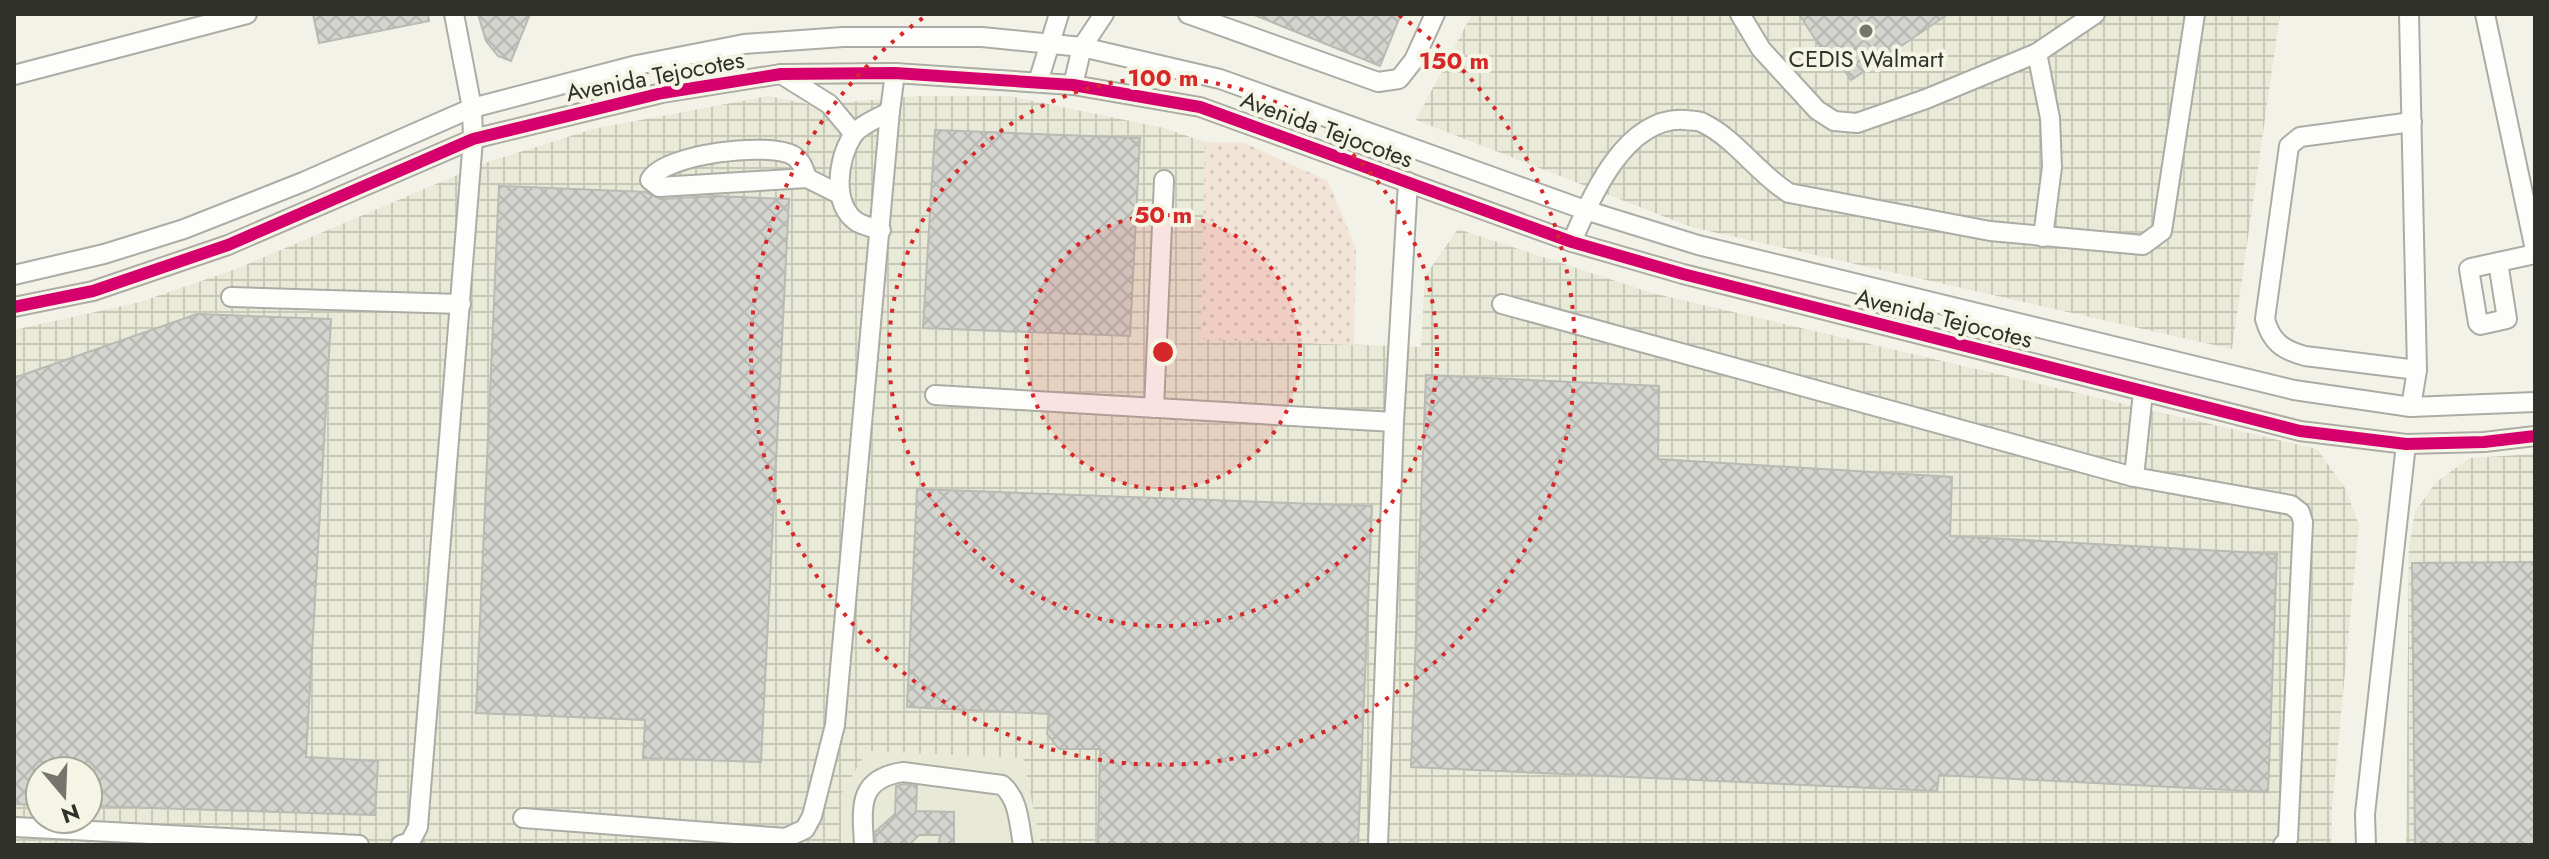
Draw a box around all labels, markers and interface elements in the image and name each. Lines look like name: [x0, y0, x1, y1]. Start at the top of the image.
marker: CEDIS Walmart: [1857, 22, 1875, 40]
place label: CEDIS Walmart: [1789, 41, 1944, 76]
street label: Avenida Tejocotes: [563, 42, 747, 110]
text: 150 m: [1419, 43, 1489, 78]
text: 100 m: [1128, 60, 1198, 95]
street label: Avenida Tejocotes: [1236, 82, 1418, 176]
text: 50 m: [1134, 197, 1192, 232]
street label: Avenida Tejocotes: [1852, 279, 2036, 357]
centre of rings: [1149, 338, 1177, 366]
north arrow: [24, 755, 104, 835]
text: N: [57, 796, 84, 832]

